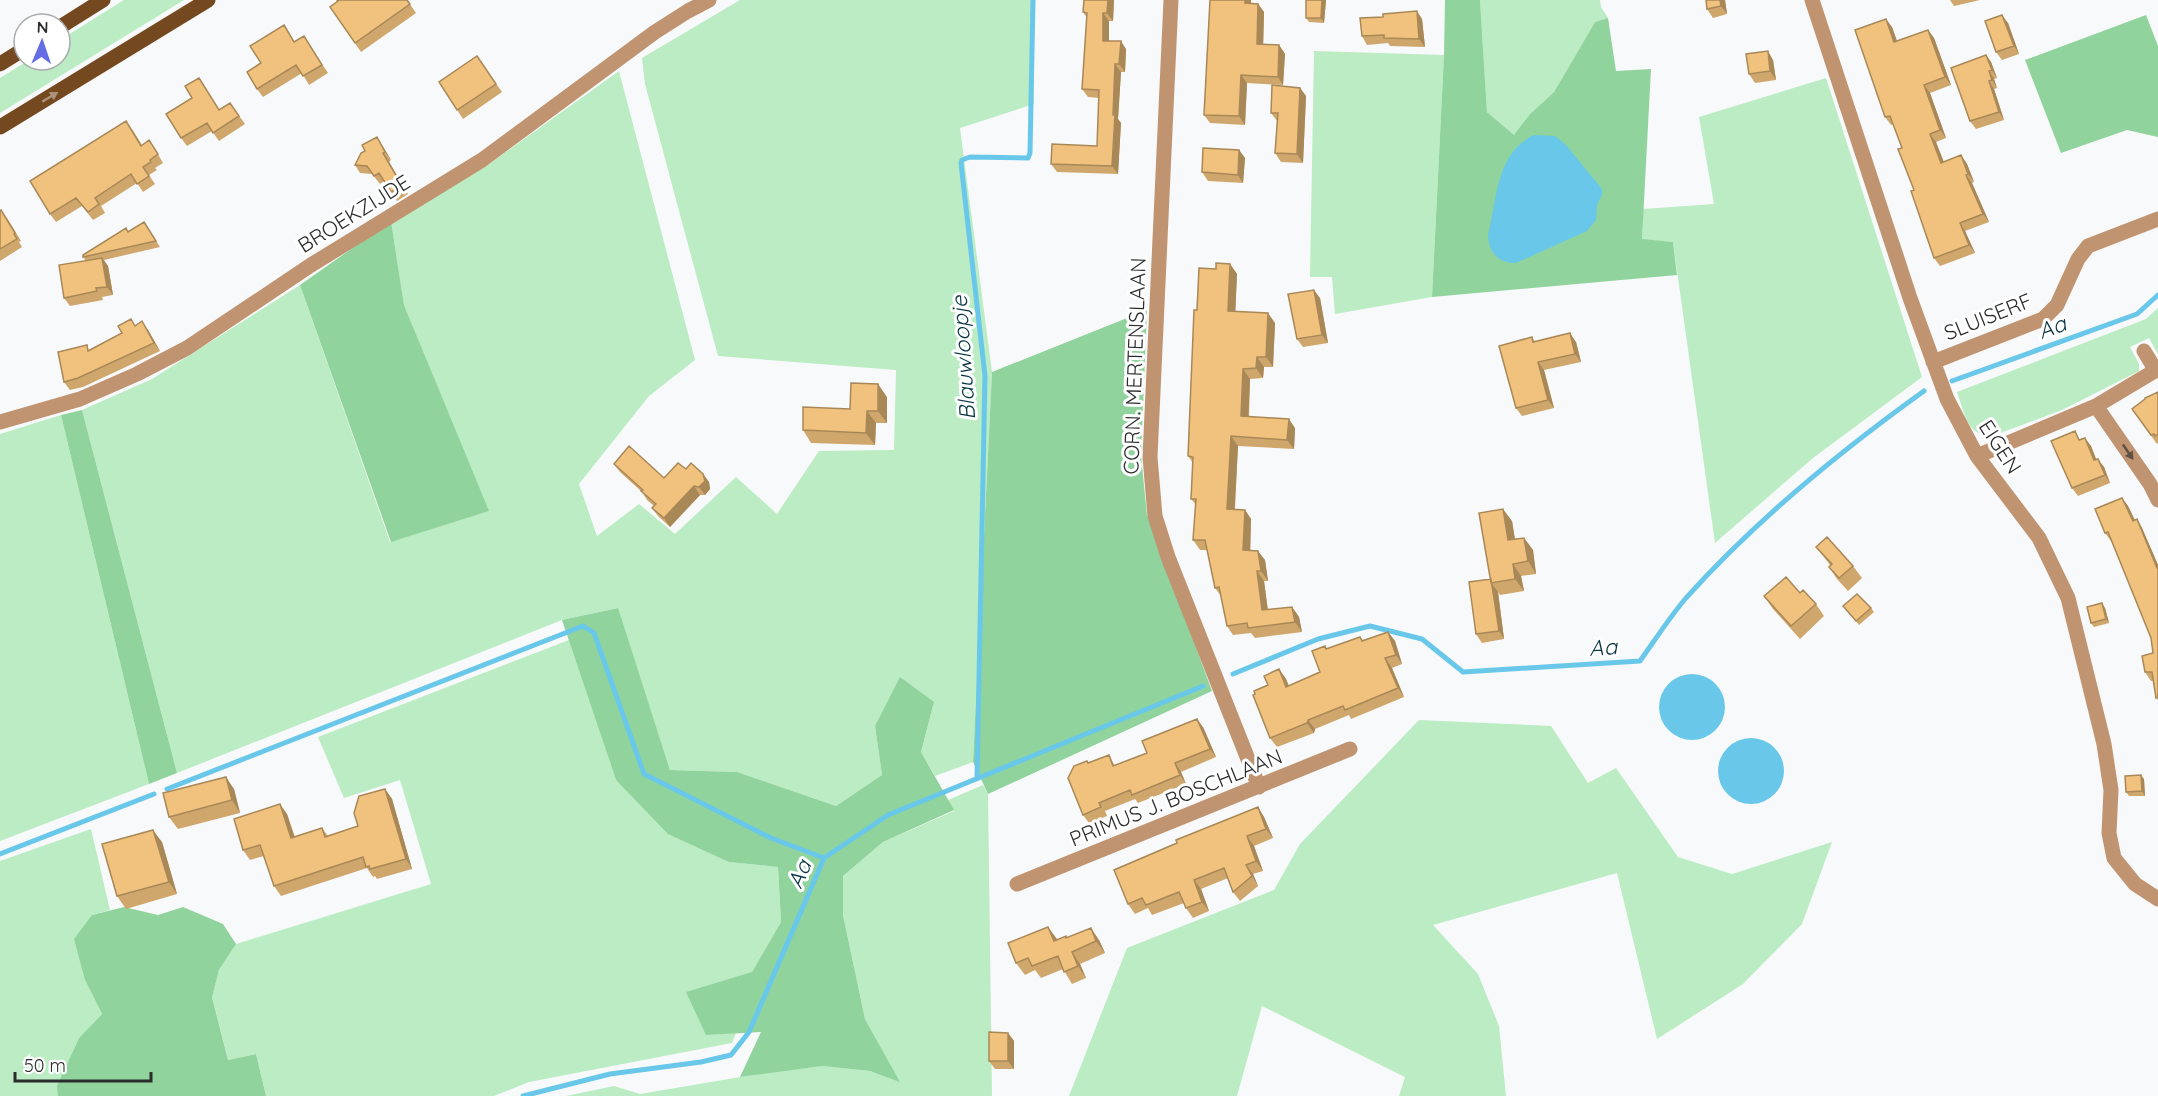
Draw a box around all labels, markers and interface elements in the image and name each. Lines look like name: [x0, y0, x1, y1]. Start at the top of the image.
north arrow: [12, 12, 72, 72]
text: N: [36, 17, 49, 37]
one-way arrow: [42, 91, 58, 102]
street label: BROEKZIJDE: [292, 168, 414, 258]
street label: CORN. MERTENSLAAN: [1117, 257, 1151, 475]
street label: SLUISERF: [1940, 287, 2035, 345]
water label: Blauwloopje: [945, 293, 981, 421]
water label: Aa: [2034, 308, 2072, 345]
street label: EIGEN: [1974, 415, 2028, 478]
one-way arrow: [2123, 444, 2134, 461]
water label: Aa: [1588, 632, 1620, 662]
street label: PRIMUS J. BOSCHLAAN: [1065, 742, 1286, 852]
water label: Aa: [781, 854, 818, 892]
scale bar: [15, 1045, 152, 1083]
text: 50 m: [24, 1054, 66, 1077]

